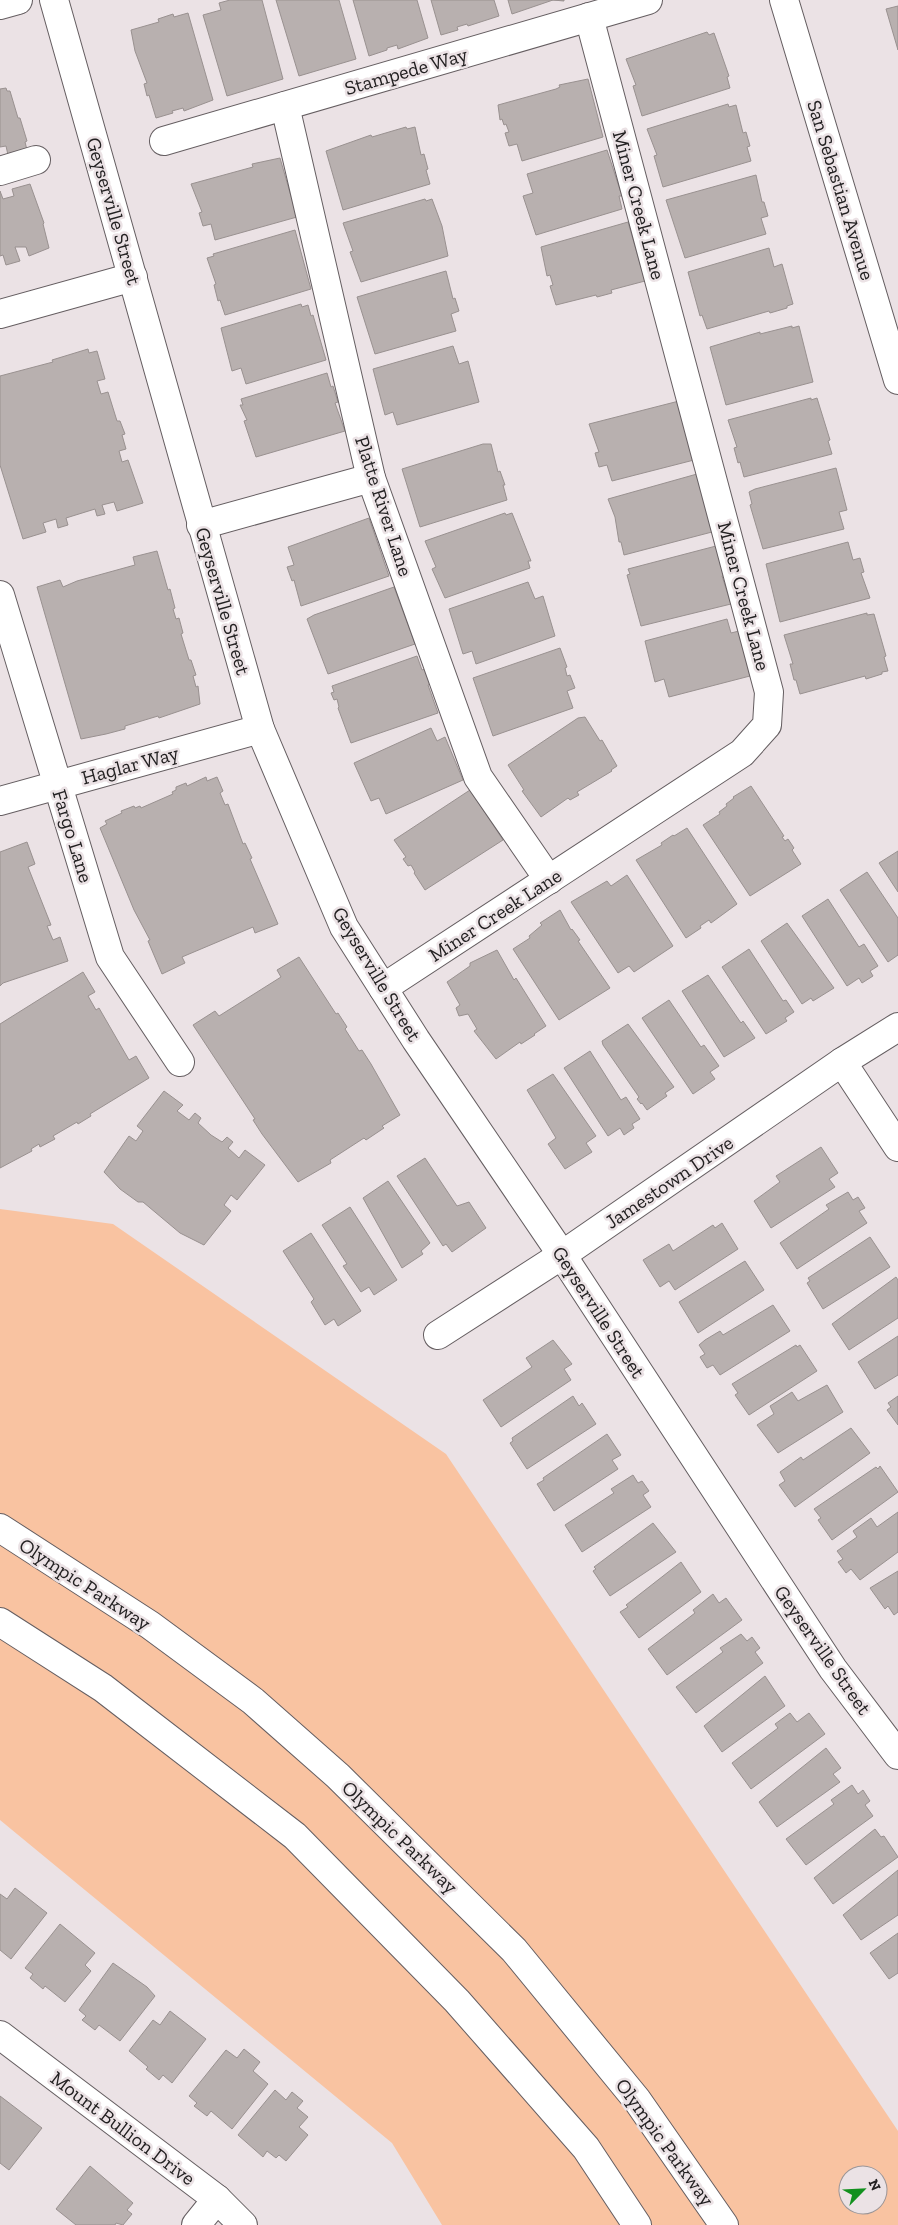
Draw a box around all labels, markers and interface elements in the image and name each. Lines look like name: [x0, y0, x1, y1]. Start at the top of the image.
street label: Stampede Way: [342, 42, 471, 100]
street label: San Sebastian Avenue: [802, 97, 880, 283]
street label: Miner Creek Lane: [608, 128, 670, 282]
street label: Geyserville Street: [81, 134, 147, 288]
street label: Platte River Lane: [350, 433, 418, 579]
street label: Miner Creek Lane: [713, 519, 775, 673]
street label: Geyserville Street: [190, 524, 256, 678]
street label: Haglar Way: [79, 740, 182, 789]
street label: Fargo Lane: [47, 787, 99, 885]
street label: Miner Creek Lane: [424, 863, 566, 967]
street label: Geyserville Street: [327, 902, 427, 1046]
street label: Jamestown Drive: [600, 1130, 738, 1234]
street label: Geyserville Street: [547, 1242, 651, 1383]
street label: Olympic Parkway: [15, 1533, 156, 1636]
street label: Geyserville Street: [769, 1581, 877, 1720]
street label: Olympic Parkway: [337, 1776, 463, 1899]
street label: Mount Bullion Drive: [46, 2066, 200, 2190]
street label: Olympic Parkway: [611, 2074, 720, 2211]
north arrow: [838, 2165, 888, 2215]
text: N: [864, 2177, 884, 2194]

